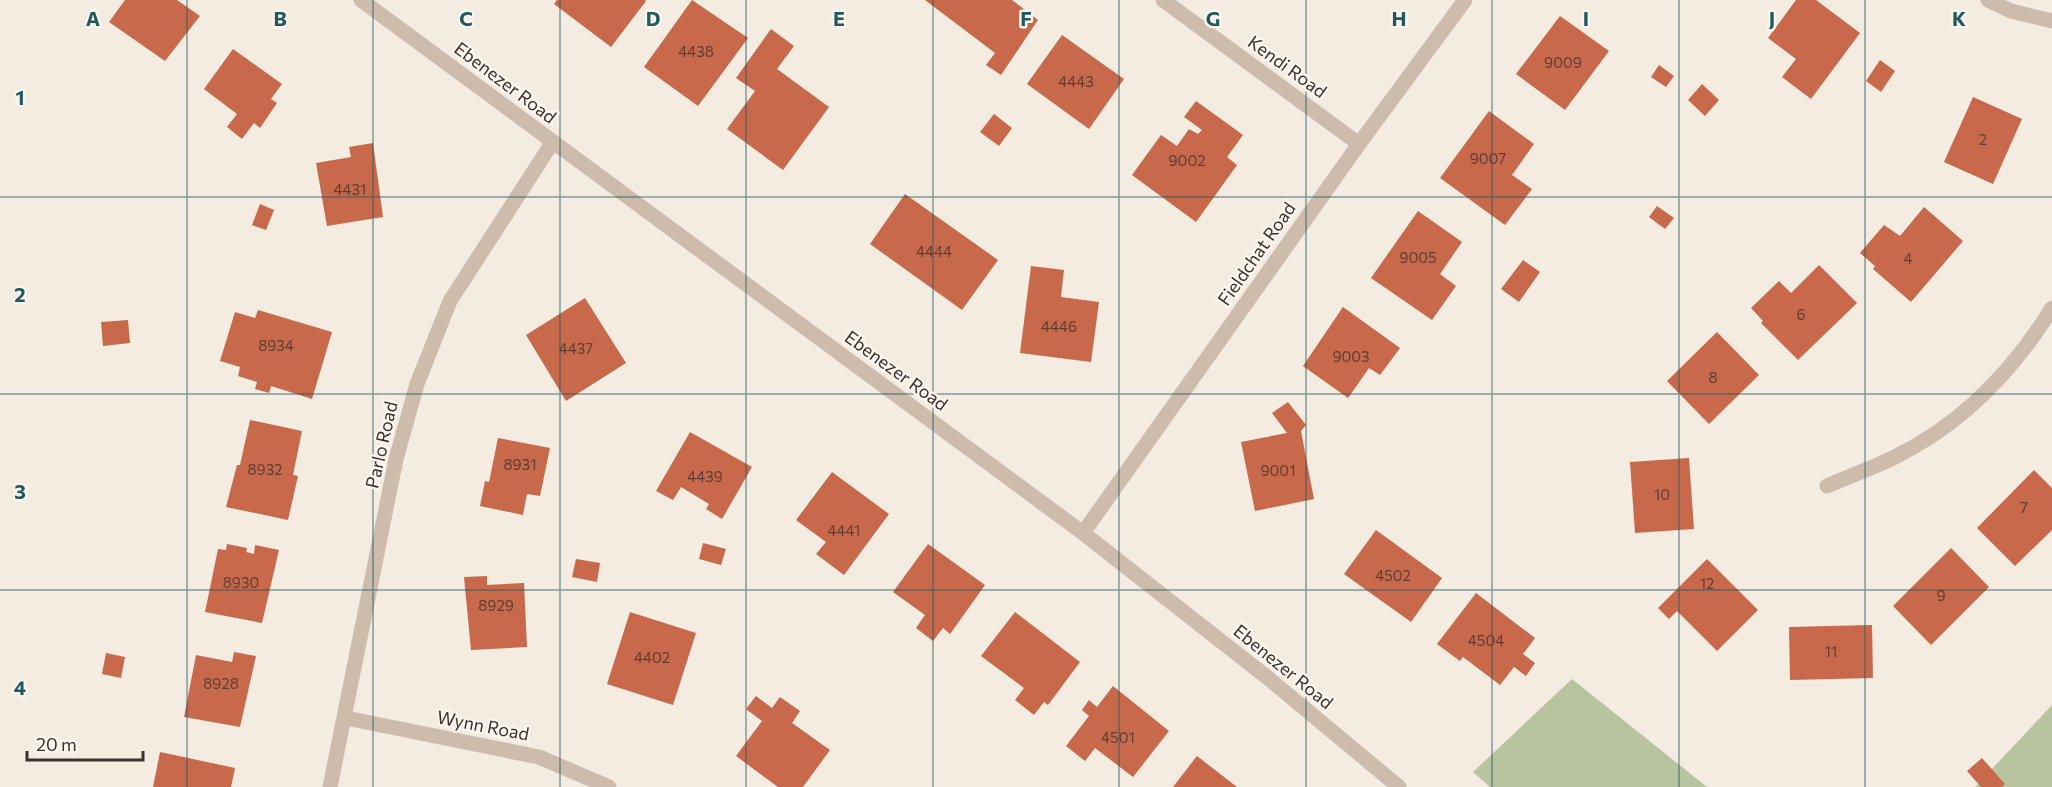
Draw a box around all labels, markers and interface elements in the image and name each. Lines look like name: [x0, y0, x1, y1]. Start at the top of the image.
text: A: [86, 6, 100, 30]
text: B: [273, 6, 287, 30]
text: C: [459, 6, 473, 30]
text: D: [646, 6, 660, 30]
text: E: [833, 6, 845, 30]
text: F: [1020, 6, 1032, 30]
text: G: [1206, 6, 1220, 30]
text: H: [1392, 6, 1407, 30]
text: I: [1583, 6, 1589, 30]
text: J: [1769, 6, 1775, 30]
text: K: [1952, 6, 1966, 30]
street label: Kendi Road: [1244, 30, 1331, 102]
street label: Ebenezer Road: [450, 37, 561, 128]
house number: 4438: [678, 42, 714, 60]
house number: 9009: [1544, 53, 1582, 71]
house number: 4443: [1058, 72, 1094, 90]
text: 1: [15, 85, 25, 109]
house number: 2: [1979, 130, 1987, 148]
house number: 9007: [1470, 149, 1506, 167]
house number: 9002: [1169, 151, 1205, 169]
house number: 4431: [334, 180, 366, 198]
street label: Fieldchat Road: [1212, 198, 1300, 309]
house number: 4444: [916, 242, 952, 260]
house number: 9005: [1399, 248, 1437, 266]
house number: 4: [1904, 249, 1913, 267]
text: 2: [14, 282, 26, 306]
house number: 6: [1796, 305, 1806, 323]
house number: 4446: [1041, 317, 1077, 335]
street label: Ebenezer Road: [841, 326, 952, 415]
house number: 8934: [258, 336, 294, 354]
house number: 4437: [559, 339, 593, 357]
house number: 9003: [1332, 347, 1370, 365]
house number: 8: [1708, 368, 1718, 386]
street label: Parlo Road: [360, 399, 402, 490]
house number: 8931: [503, 455, 537, 473]
house number: 8932: [247, 460, 283, 478]
house number: 9001: [1260, 461, 1296, 479]
house number: 4439: [687, 467, 723, 485]
text: 3: [14, 479, 26, 503]
house number: 10: [1654, 485, 1670, 503]
house number: 7: [2020, 498, 2028, 516]
house number: 4441: [828, 521, 860, 539]
house number: 4502: [1375, 566, 1411, 584]
house number: 8930: [223, 573, 259, 591]
house number: 12: [1700, 574, 1714, 592]
house number: 9: [1936, 586, 1946, 604]
house number: 8929: [478, 596, 514, 614]
street label: Ebenezer Road: [1229, 619, 1338, 713]
house number: 4504: [1468, 631, 1504, 649]
house number: 11: [1825, 642, 1837, 660]
house number: 4402: [634, 648, 670, 666]
house number: 8928: [203, 674, 239, 692]
text: 4: [14, 675, 26, 699]
street label: Wynn Road: [435, 705, 531, 745]
scale bar: [27, 724, 142, 762]
house number: 4501: [1101, 728, 1135, 746]
text: 20 m: [36, 733, 77, 755]

